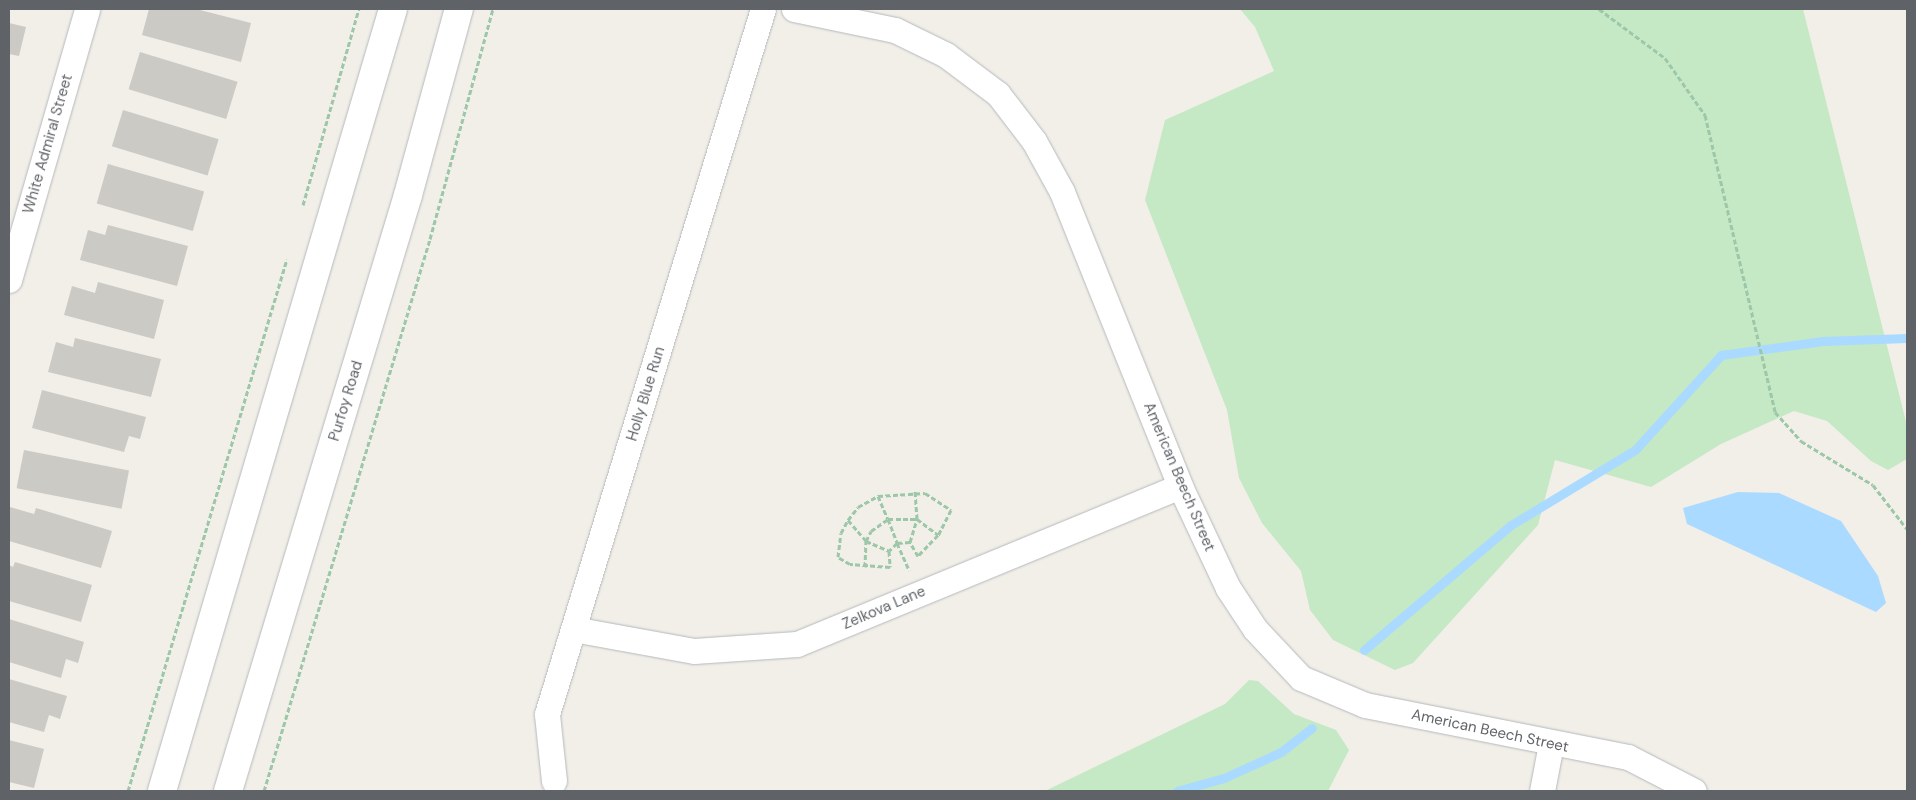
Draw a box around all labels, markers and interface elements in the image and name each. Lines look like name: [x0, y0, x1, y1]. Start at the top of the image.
street label: White Admiral Street: [19, 72, 77, 216]
street label: Holly Blue Run: [623, 345, 669, 443]
street label: Purfoy Road: [325, 359, 367, 443]
street label: American Beech Street: [1139, 400, 1219, 554]
street label: Zelkova Lane: [840, 582, 928, 634]
street label: American Beech Street: [1410, 706, 1570, 756]

